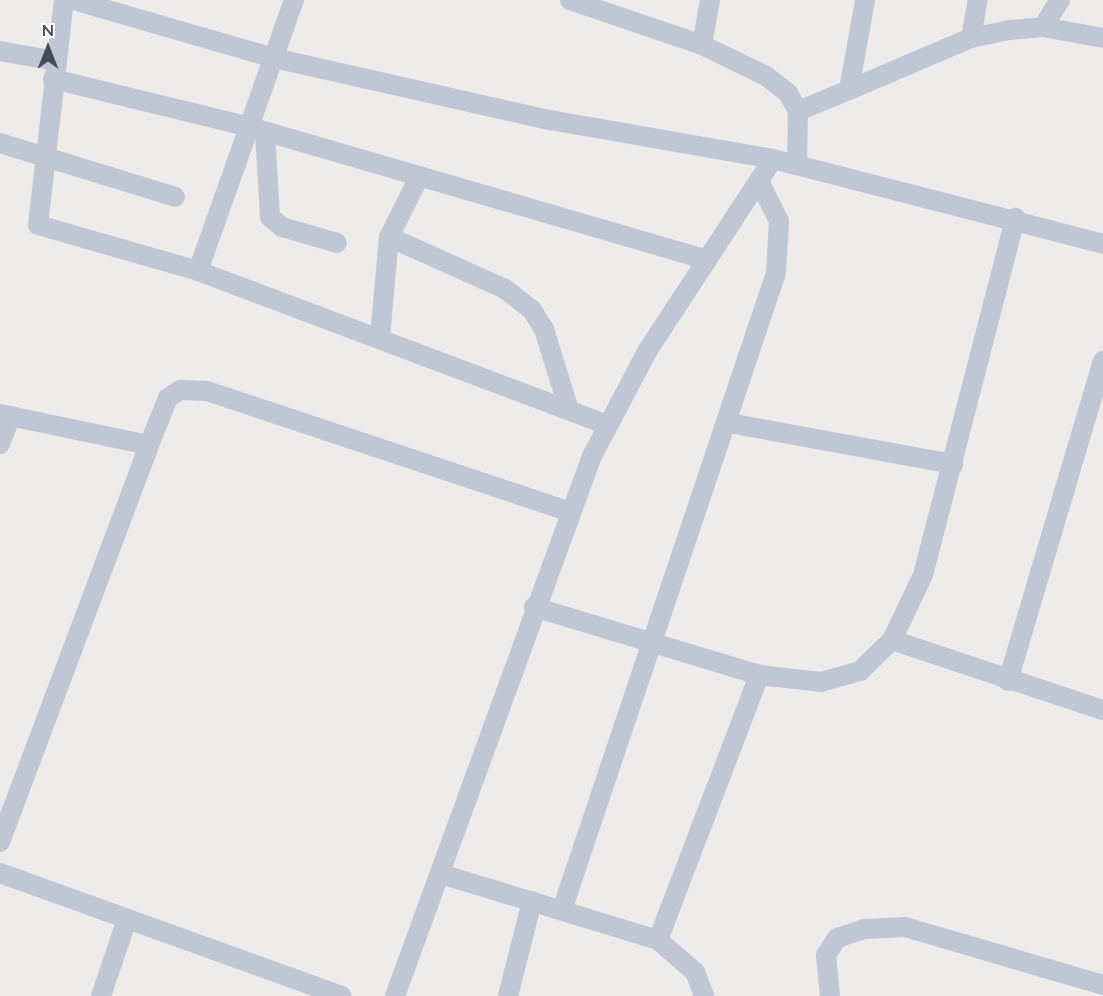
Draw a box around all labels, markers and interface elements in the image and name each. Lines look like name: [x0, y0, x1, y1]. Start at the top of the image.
north arrow: [18, 18, 78, 78]
text: N: [42, 20, 54, 39]

